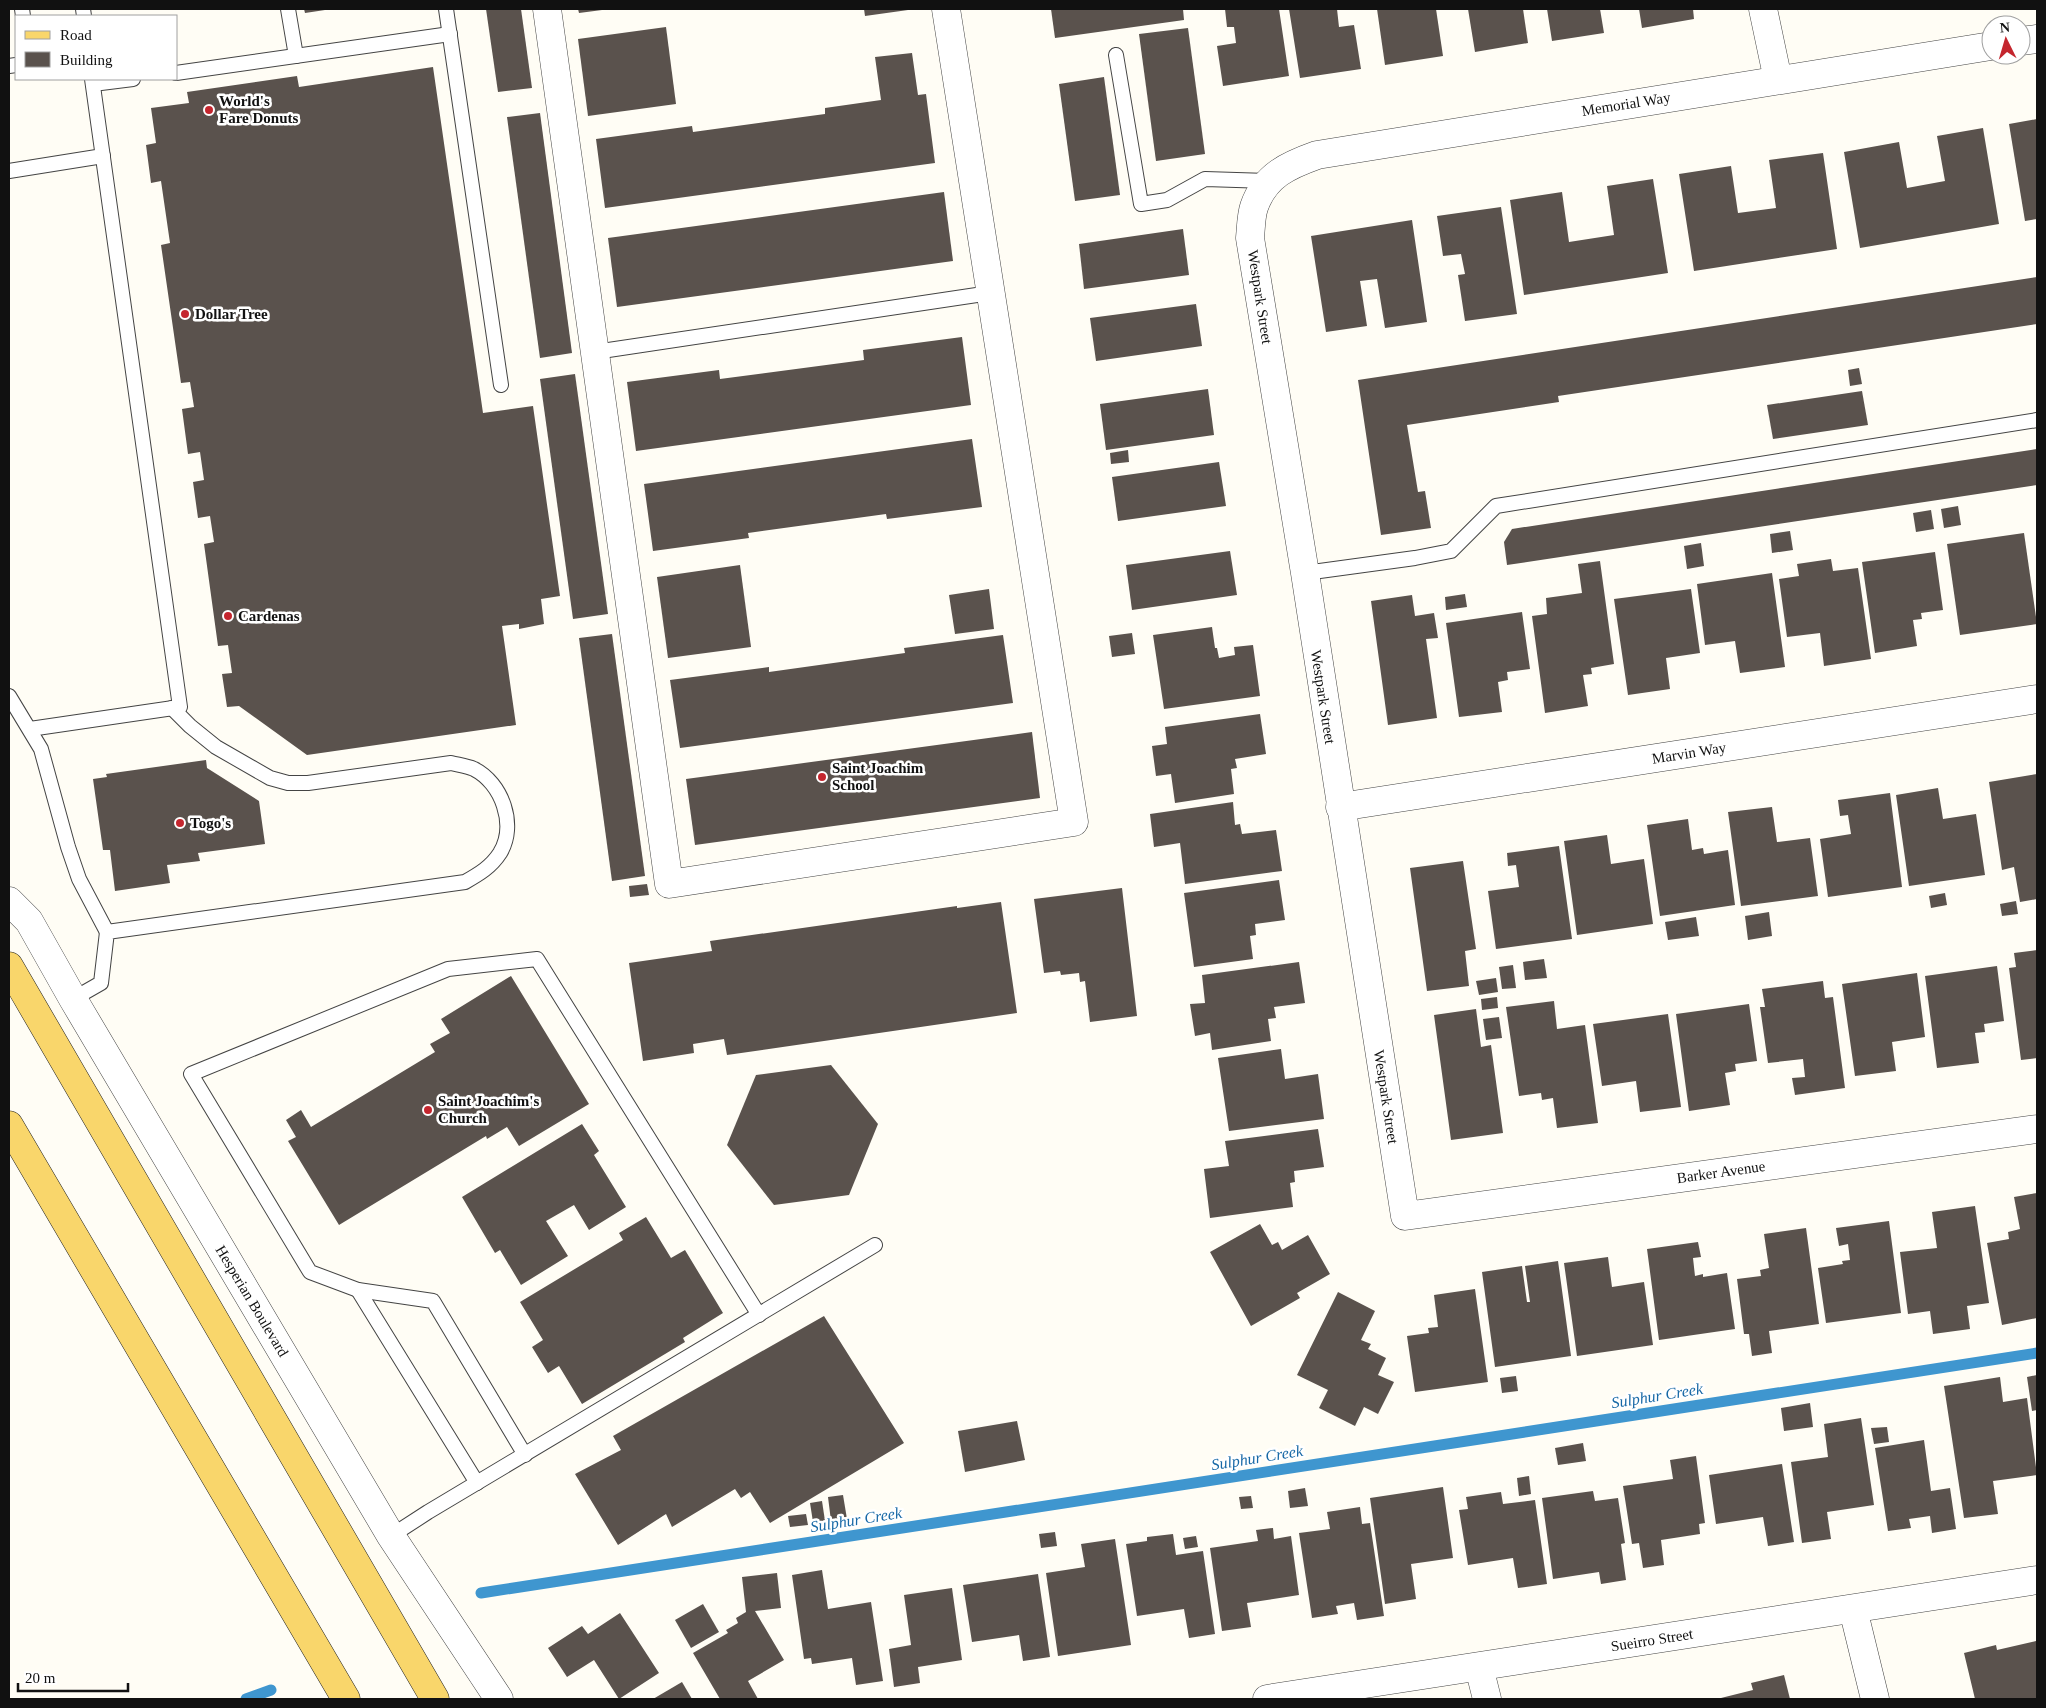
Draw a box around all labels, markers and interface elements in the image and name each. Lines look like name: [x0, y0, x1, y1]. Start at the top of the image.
legend: [15, 15, 178, 80]
north arrow: [1981, 15, 2031, 65]
text: N: [1999, 20, 2011, 35]
text: Road: [60, 27, 92, 43]
text: Building: [60, 52, 113, 68]
street label: Memorial Way: [1580, 89, 1672, 119]
place label: World's Fare Donuts: [219, 93, 298, 126]
marker: World's Fare Donuts: [203, 104, 215, 116]
street label: Westpark Street: [1245, 249, 1275, 346]
place label: Dollar Tree: [195, 306, 268, 322]
marker: Dollar Tree: [179, 308, 191, 320]
place label: Cardenas: [238, 608, 300, 624]
marker: Cardenas: [222, 610, 234, 622]
street label: Westpark Street: [1308, 649, 1338, 746]
street label: Marvin Way: [1651, 739, 1728, 767]
place label: Saint Joachim School: [832, 760, 924, 793]
marker: Saint Joachim School: [816, 771, 828, 783]
place label: Togo's: [190, 815, 231, 831]
marker: Togo's: [174, 817, 186, 829]
street label: Westpark Street: [1371, 1049, 1401, 1146]
place label: Saint Joachim's Church: [438, 1093, 539, 1126]
marker: Saint Joachim's Church: [422, 1104, 434, 1116]
street label: Barker Avenue: [1676, 1158, 1767, 1186]
street label: Hesperian Boulevard: [212, 1242, 292, 1360]
water label: Sulphur Creek: [1610, 1380, 1705, 1412]
water label: Sulphur Creek: [1210, 1442, 1305, 1474]
water label: Sulphur Creek: [809, 1504, 904, 1536]
street label: Sueirro Street: [1610, 1625, 1695, 1654]
scale bar: [18, 1660, 128, 1692]
text: 20 m: [25, 1670, 56, 1686]

